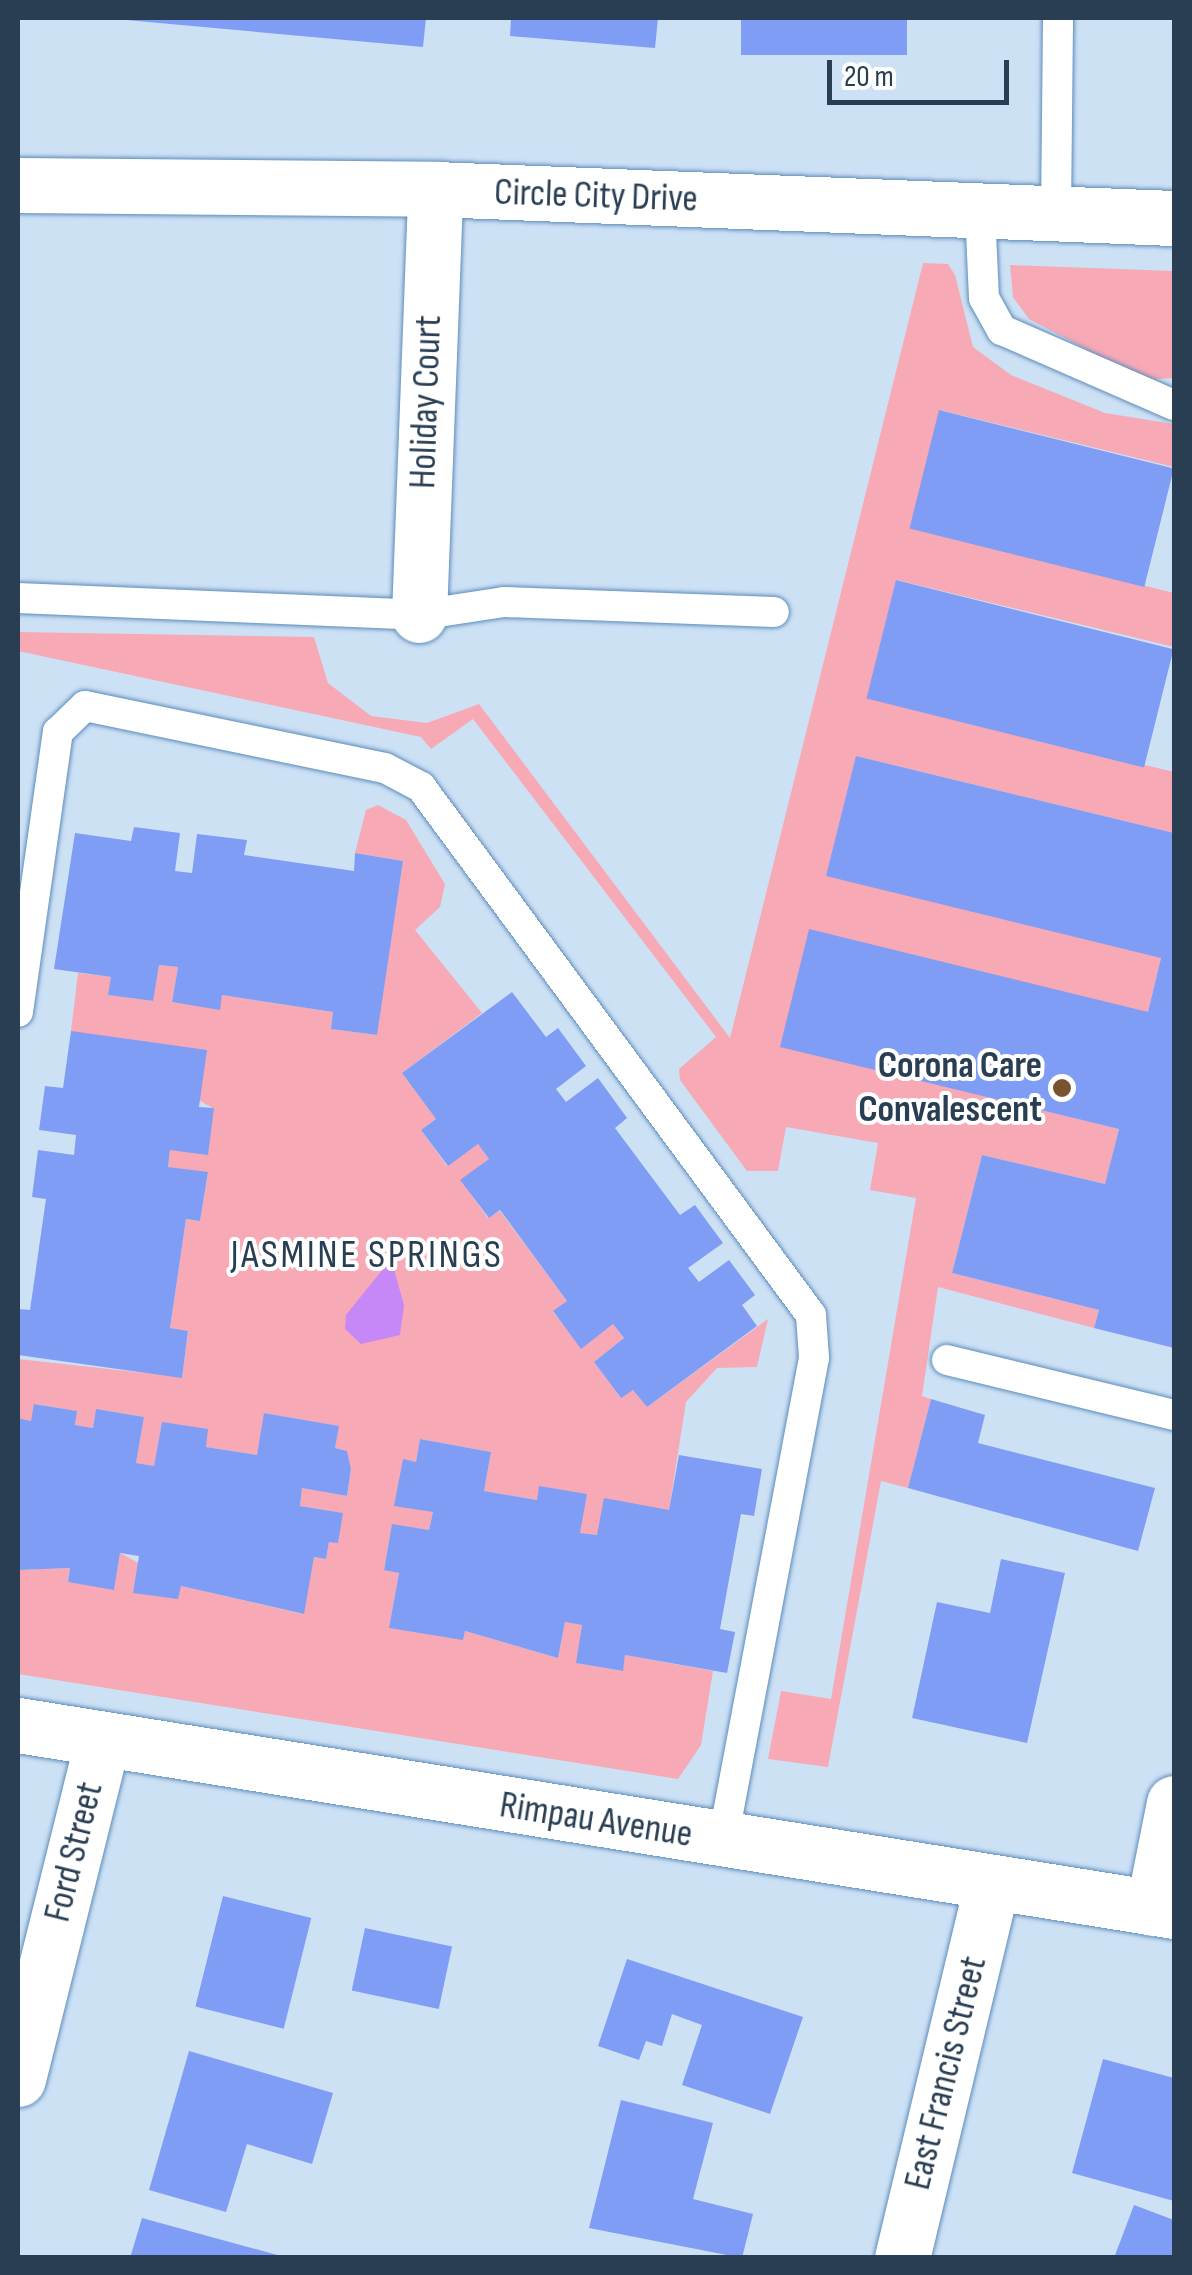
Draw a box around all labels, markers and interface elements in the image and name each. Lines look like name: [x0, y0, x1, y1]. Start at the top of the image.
scale bar: [832, 40, 1014, 102]
text: 20 m: [844, 59, 894, 95]
street label: Circle City Drive: [493, 170, 699, 222]
street label: Holiday Court: [400, 314, 452, 490]
place label: Corona Care Convalescent: [858, 1043, 1042, 1132]
marker: Corona Care Convalescent: [1051, 1077, 1073, 1099]
district label: JASMINE SPRINGS: [231, 1231, 503, 1279]
street label: Ford Street: [35, 1778, 113, 1926]
street label: Rimpau Avenue: [497, 1782, 695, 1858]
street label: East Francis Street: [895, 1952, 997, 2194]

